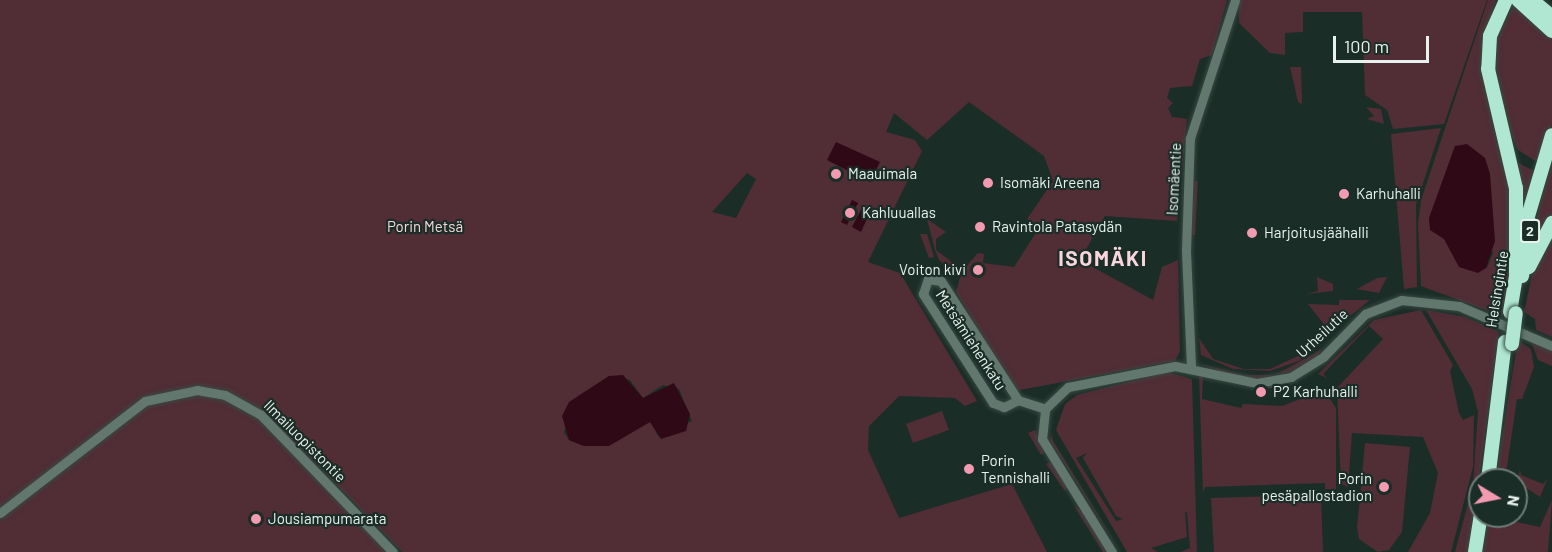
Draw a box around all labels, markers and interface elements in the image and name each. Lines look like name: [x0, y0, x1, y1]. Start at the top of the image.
scale bar: [1336, 24, 1432, 62]
text: 100 m: [1344, 35, 1389, 57]
street label: Isomäentie: [1163, 142, 1185, 216]
place label: Maauimala: [848, 165, 917, 183]
marker: Maauimala: [829, 167, 843, 181]
place label: Isomäki Areena: [1000, 174, 1100, 192]
marker: Isomäki Areena: [981, 176, 995, 190]
place label: Karhuhalli: [1356, 185, 1421, 203]
marker: Karhuhalli: [1337, 187, 1351, 201]
place label: Kahluuallas: [862, 204, 936, 222]
marker: Kahluuallas: [843, 206, 857, 220]
park label: Porin Metsä: [387, 218, 463, 236]
place label: Ravintola Patasydän: [992, 218, 1122, 236]
marker: Ravintola Patasydän: [973, 220, 987, 234]
road number: 2: [1520, 220, 1540, 242]
place label: Harjoitusjäähalli: [1264, 224, 1369, 242]
marker: Harjoitusjäähalli: [1245, 226, 1259, 240]
district label: ISOMÄKI: [1058, 245, 1148, 271]
street label: Helsingintie: [1482, 249, 1512, 329]
place label: Voiton kivi: [899, 261, 966, 279]
marker: Voiton kivi: [971, 263, 985, 277]
street label: Metsämiehenkatu: [932, 287, 1010, 393]
street label: Urheilutie: [1293, 305, 1351, 361]
place label: P2 Karhuhalli: [1273, 383, 1358, 401]
marker: P2 Karhuhalli: [1254, 385, 1268, 399]
street label: Ilmailuopistontie: [260, 396, 350, 486]
place label: Porin Tennishalli: [981, 451, 1050, 486]
marker: Porin Tennishalli: [962, 462, 976, 476]
north arrow: [1468, 468, 1528, 528]
place label: Porin pesäpallostadion: [1261, 469, 1372, 504]
marker: Porin pesäpallostadion: [1377, 480, 1391, 494]
text: N: [1504, 494, 1525, 508]
place label: Jousiampumarata: [268, 510, 387, 528]
marker: Jousiampumarata: [249, 512, 263, 526]

